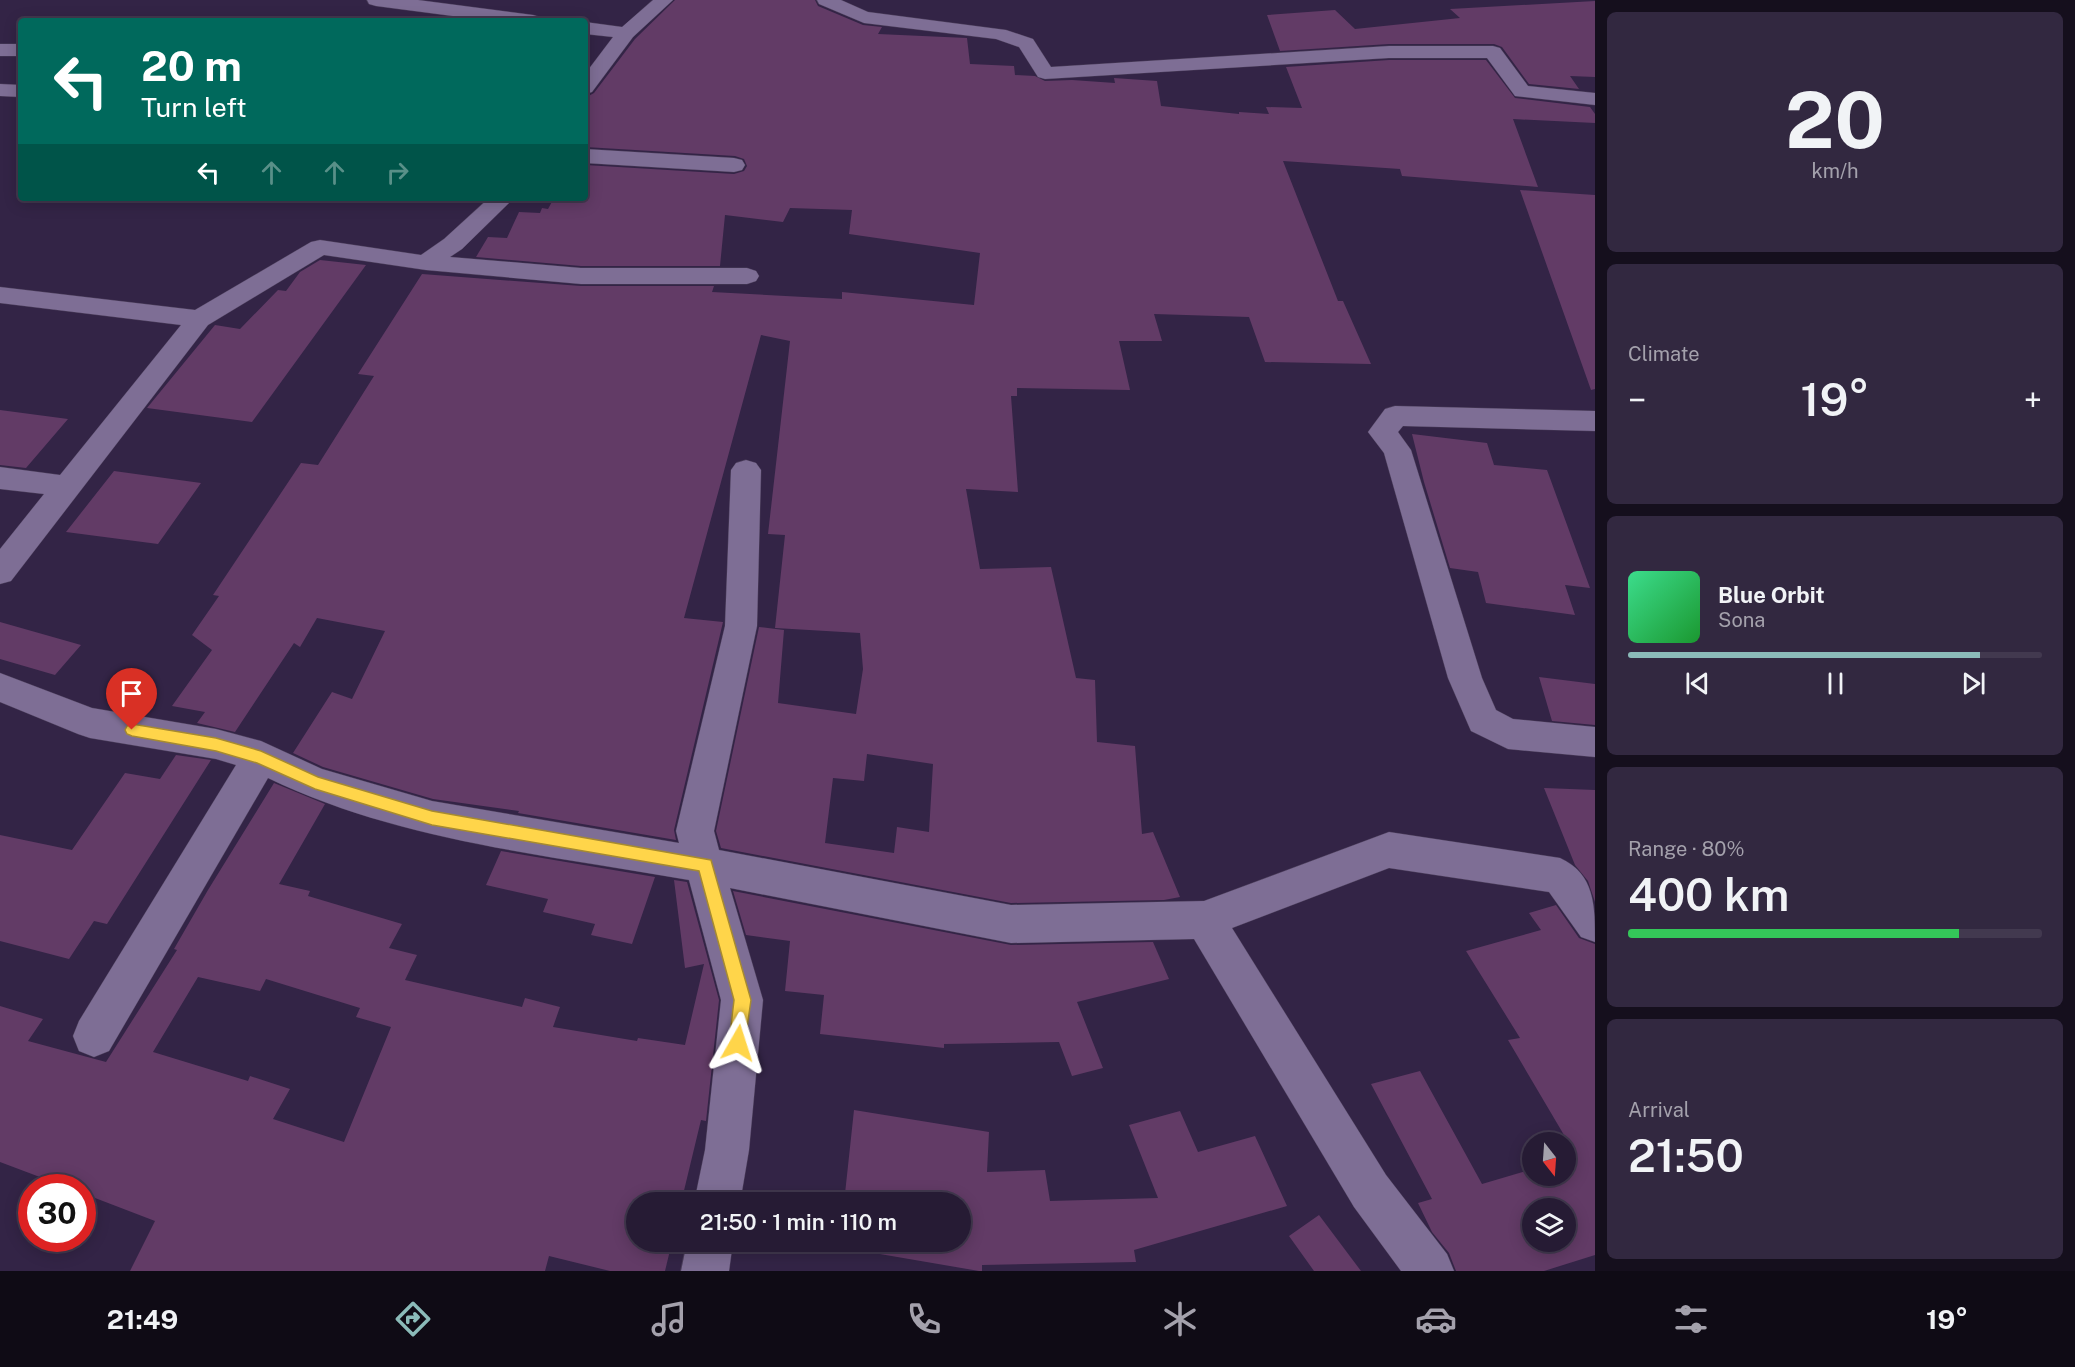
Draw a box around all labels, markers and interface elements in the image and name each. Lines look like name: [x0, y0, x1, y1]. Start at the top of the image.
text: 20 m: [141, 41, 242, 90]
icon: left: [42, 42, 120, 120]
text: 20: [1785, 74, 1885, 166]
text: Turn left: [141, 91, 247, 123]
icon: left: [192, 156, 225, 189]
icon: ahead: [255, 156, 288, 189]
icon: ahead: [318, 156, 351, 189]
icon: right: [381, 156, 414, 189]
text: km/h: [1811, 159, 1859, 183]
text: Climate: [1628, 342, 1700, 366]
text: 19°: [1801, 373, 1869, 426]
text: −: [1628, 381, 1646, 419]
text: +: [2024, 381, 2042, 419]
text: Blue Orbit: [1718, 582, 1825, 608]
text: Sona: [1718, 608, 1765, 632]
icon: previous: [1681, 667, 1714, 700]
icon: pause: [1819, 667, 1852, 700]
icon: next: [1957, 667, 1990, 700]
pin: [106, 668, 157, 730]
icon: arrive: [115, 677, 148, 710]
text: Range · 80%: [1628, 837, 1745, 861]
text: 400 km: [1628, 868, 1789, 921]
position arrow: [706, 1011, 770, 1075]
text: Arrival: [1628, 1098, 1690, 1122]
text: 21:50: [1628, 1129, 1744, 1182]
north arrow: [1522, 1132, 1576, 1186]
map controls: [1522, 1132, 1576, 1252]
speed limit sign: 30: [18, 1174, 96, 1252]
button: layers: [1522, 1198, 1576, 1252]
text: 21:50 · 1 min · 110 m: [700, 1209, 897, 1235]
icon: directions: [392, 1298, 434, 1340]
icon: music: [648, 1298, 690, 1340]
icon: phone: [903, 1298, 945, 1340]
icon: climate: [1159, 1298, 1201, 1340]
icon: car: [1415, 1298, 1457, 1340]
icon: filters: [1670, 1298, 1712, 1340]
text: 21:49: [107, 1303, 178, 1335]
text: 19°: [1926, 1303, 1968, 1335]

